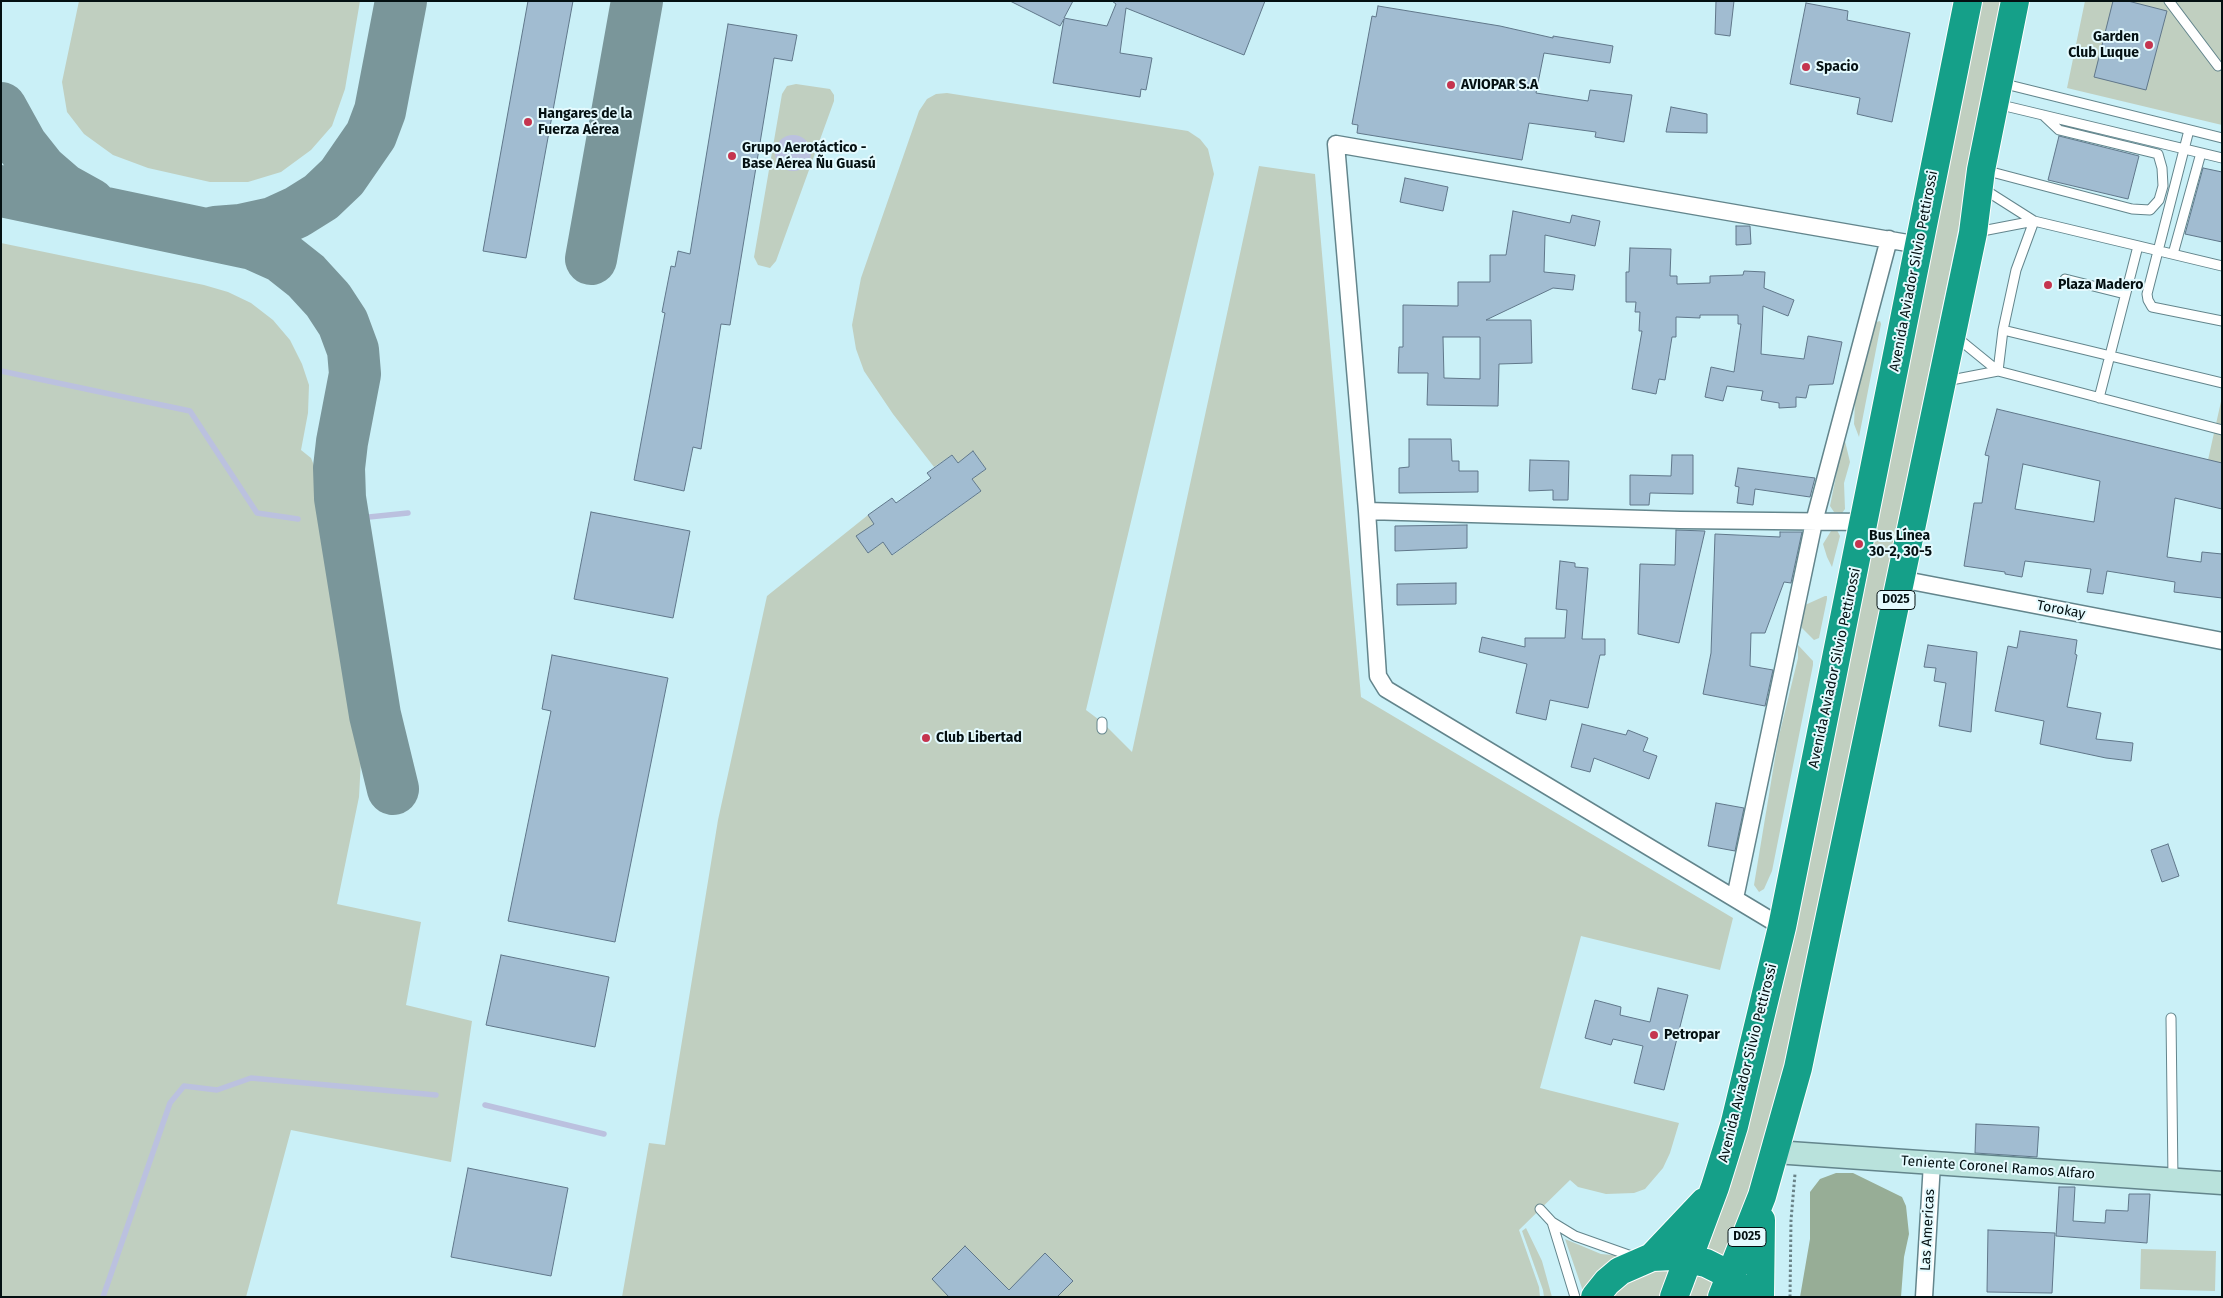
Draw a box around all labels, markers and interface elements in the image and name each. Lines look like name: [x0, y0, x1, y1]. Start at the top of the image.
place label: Garden Club Luque: [2068, 29, 2139, 62]
marker: Garden Club Luque: [2143, 39, 2155, 51]
place label: Spacio: [1816, 59, 1859, 75]
marker: Spacio: [1800, 61, 1812, 73]
place label: AVIOPAR S.A: [1461, 77, 1538, 93]
marker: AVIOPAR S.A: [1445, 79, 1457, 91]
place label: Hangares de la Fuerza Aérea: [538, 106, 632, 138]
marker: Hangares de la Fuerza Aérea: [522, 116, 534, 128]
place label: Grupo Aerotáctico - Base Aérea Ñu Guasú: [742, 140, 876, 172]
marker: Grupo Aerotáctico - Base Aérea Ñu Guasú: [726, 150, 738, 162]
street label: Avenida Aviador Silvio Pettirossi: [1886, 169, 1942, 373]
place label: Plaza Madero: [2058, 277, 2143, 293]
marker: Plaza Madero: [2042, 279, 2054, 291]
place label: Bus Línea 30-2, 30-5: [1869, 528, 1932, 560]
marker: Bus Línea 30-2, 30-5: [1853, 538, 1865, 550]
street label: Avenida Aviador Silvio Pettirossi: [1806, 566, 1864, 770]
road number: D025: [1877, 590, 1915, 610]
street label: Torokay: [2035, 597, 2087, 623]
place label: Club Libertad: [936, 730, 1022, 746]
marker: Club Libertad: [920, 732, 932, 744]
street label: Avenida Aviador Silvio Pettirossi: [1715, 962, 1781, 1164]
place label: Petropar: [1664, 1027, 1720, 1043]
marker: Petropar: [1648, 1029, 1660, 1041]
street label: Teniente Coronel Ramos Alfaro: [1900, 1153, 2096, 1183]
street label: Las Americas: [1917, 1189, 1939, 1271]
road number: D025: [1728, 1228, 1766, 1246]

